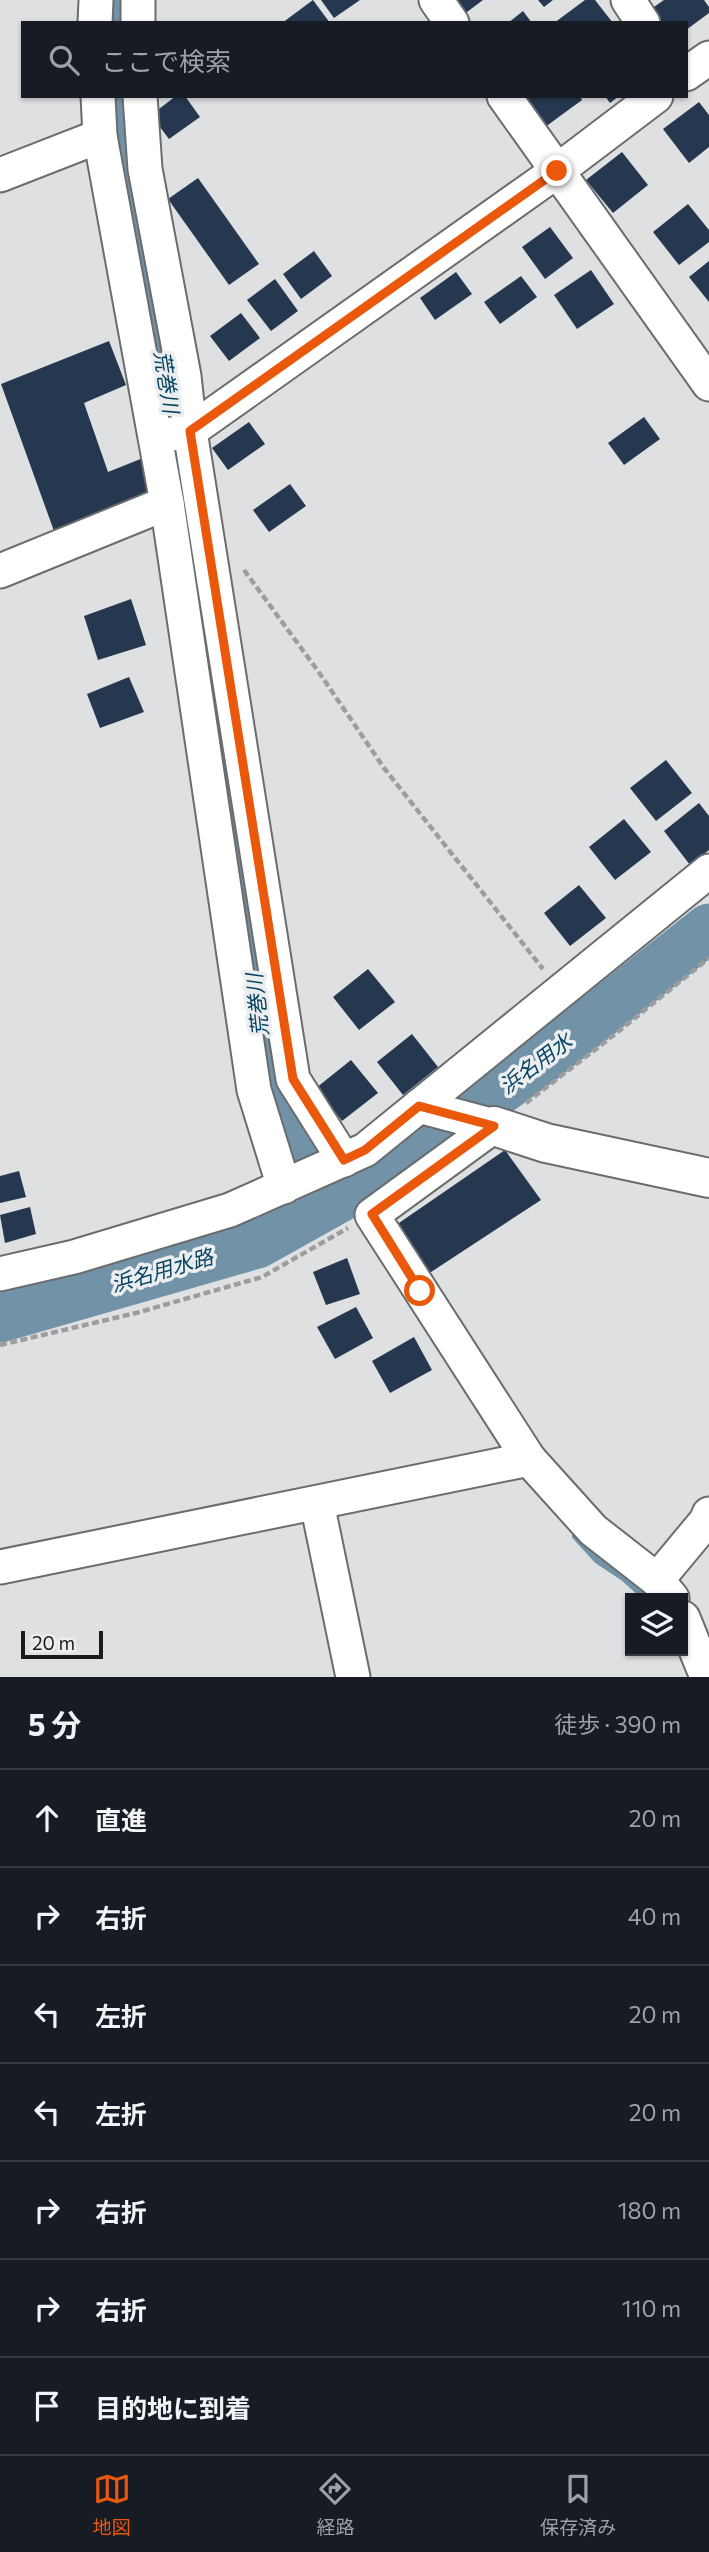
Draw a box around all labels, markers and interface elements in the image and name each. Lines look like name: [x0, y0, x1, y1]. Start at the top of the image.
search box: [21, 21, 688, 98]
icon: search: [45, 41, 83, 79]
text: ここで検索: [101, 45, 231, 76]
route end: [541, 155, 572, 186]
water label: 荒巻川: [150, 349, 185, 417]
water label: 荒巻川: [241, 971, 272, 1038]
water label: 浜名用水: [494, 1026, 578, 1098]
water label: 浜名用水路: [108, 1243, 217, 1296]
route start: [404, 1275, 435, 1306]
map controls: [625, 1593, 688, 1656]
button: layers: [625, 1593, 688, 1656]
scale bar: [21, 1628, 103, 1660]
text: 20 m: [32, 1631, 75, 1654]
text: 5 分: [28, 1705, 81, 1742]
text: 徒歩 · 390 m: [554, 1710, 681, 1738]
icon: ahead: [28, 1799, 66, 1837]
text: 直進: [95, 1804, 147, 1835]
text: 20 m: [629, 1804, 681, 1832]
icon: right: [28, 1897, 66, 1935]
text: 右折: [95, 1902, 147, 1933]
text: 40 m: [628, 1902, 681, 1930]
icon: left: [28, 1995, 66, 2033]
text: 左折: [95, 2000, 147, 2031]
text: 20 m: [629, 2000, 681, 2028]
icon: left: [28, 2093, 66, 2131]
text: 左折: [95, 2098, 147, 2129]
text: 20 m: [629, 2098, 681, 2126]
icon: right: [28, 2191, 66, 2229]
text: 右折: [95, 2196, 147, 2227]
text: 180 m: [618, 2196, 681, 2224]
icon: right: [28, 2289, 66, 2327]
text: 右折: [95, 2294, 147, 2325]
text: 110 m: [622, 2294, 681, 2322]
icon: arrive: [28, 2387, 66, 2425]
text: 目的地に到着: [95, 2392, 251, 2423]
tab: 地図: [93, 2470, 131, 2539]
tab: 経路: [316, 2470, 354, 2539]
tab: 保存済み: [540, 2470, 616, 2539]

